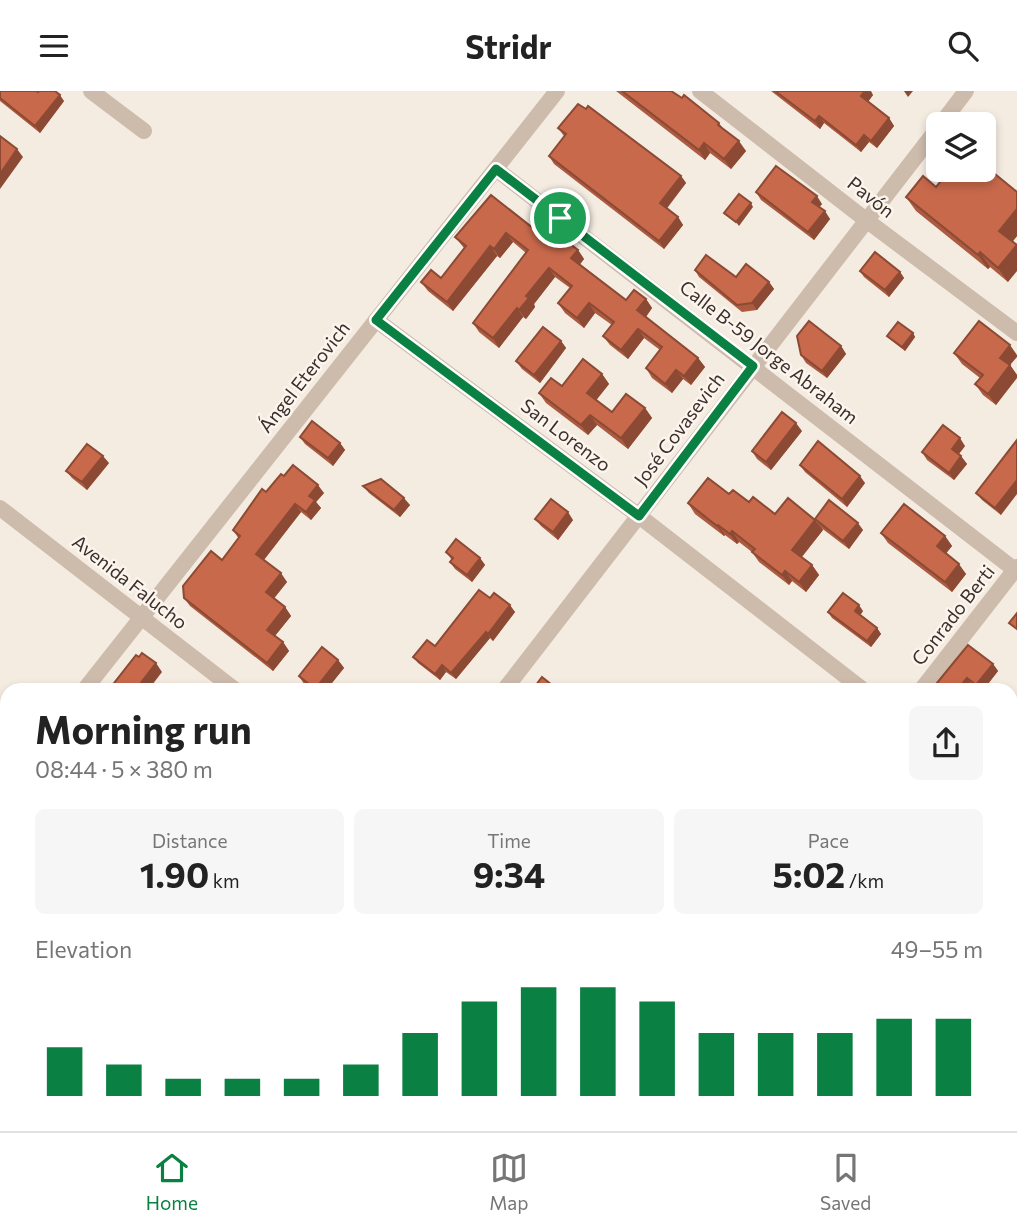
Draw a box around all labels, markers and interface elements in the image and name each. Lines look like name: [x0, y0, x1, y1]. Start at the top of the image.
text: Stridr: [465, 26, 552, 66]
icon: menu: [35, 27, 73, 65]
icon: search: [944, 27, 982, 65]
map controls: [926, 112, 996, 182]
button: layers: [926, 112, 996, 182]
street label: Pavón: [843, 171, 899, 222]
pin: [530, 188, 590, 248]
icon: arrive: [541, 199, 579, 237]
street label: Calle B-59 Jorge Abraham: [676, 275, 863, 428]
street label: Ángel Eterovich: [253, 317, 354, 437]
street label: José Covasevich: [629, 368, 729, 490]
street label: San Lorenzo: [517, 393, 616, 476]
street label: Avenida Falucho: [68, 530, 192, 634]
street label: Conrado Berti: [906, 560, 999, 669]
text: Morning run: [35, 705, 252, 752]
button: share: [909, 706, 983, 780]
text: 08:44 · 5 × 380 m: [35, 755, 213, 783]
text: Distance: [152, 829, 227, 852]
text: Time: [487, 829, 531, 852]
text: Pace: [808, 829, 849, 852]
text: 1.90: [140, 852, 209, 895]
text: 9:34: [473, 852, 545, 895]
text: 5:02: [773, 852, 845, 895]
text: km: [209, 869, 240, 892]
text: /km: [845, 869, 884, 892]
text: Elevation: [35, 935, 132, 963]
text: 49–55 m: [891, 935, 983, 963]
tab: Home: [146, 1149, 198, 1214]
tab: Map: [489, 1149, 529, 1214]
tab: Saved: [820, 1149, 871, 1214]

